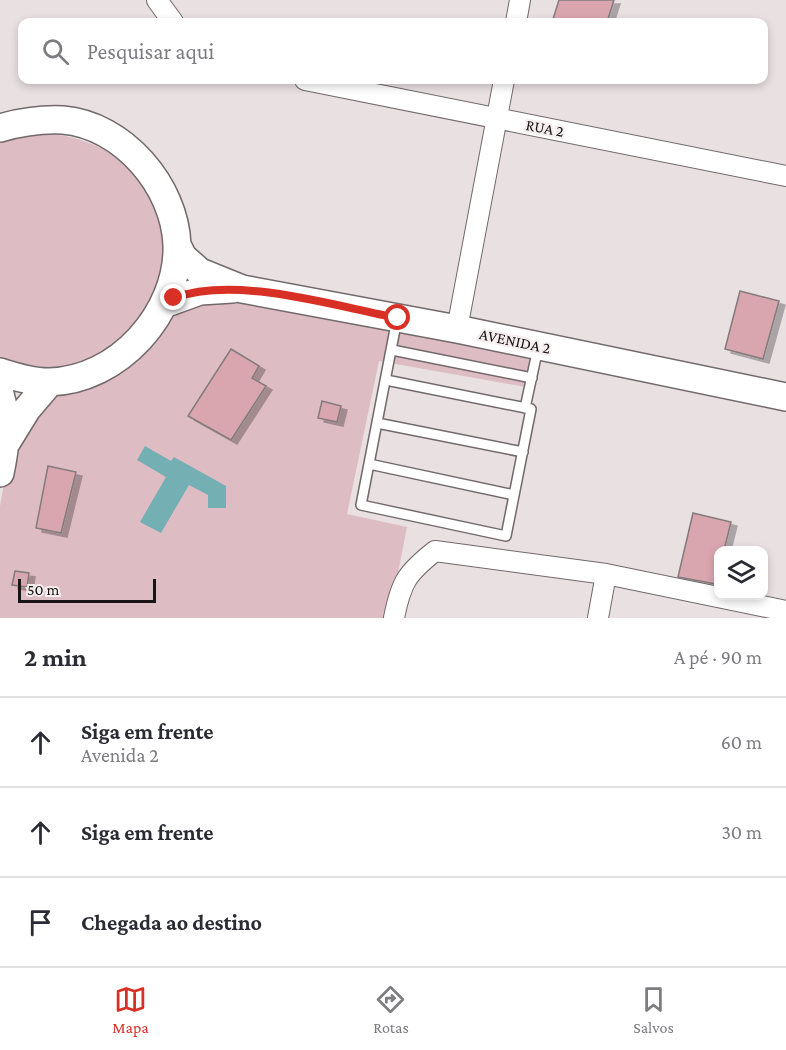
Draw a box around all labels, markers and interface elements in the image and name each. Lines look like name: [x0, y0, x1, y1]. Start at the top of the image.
search box: [18, 18, 768, 84]
icon: search: [39, 35, 72, 68]
text: Pesquisar aqui: [87, 39, 214, 64]
street label: RUA 2: [524, 116, 566, 140]
route end: [160, 284, 186, 310]
route start: [384, 304, 410, 330]
street label: AVENIDA 2: [478, 325, 552, 357]
map controls: [714, 546, 768, 600]
button: layers: [714, 546, 768, 600]
scale bar: [18, 576, 156, 604]
text: 50 m: [27, 581, 59, 598]
text: 2 min: [24, 643, 87, 672]
text: A pé · 90 m: [674, 646, 762, 668]
text: Siga em frente: [81, 719, 214, 744]
icon: ahead: [24, 726, 57, 759]
text: 60 m: [721, 731, 762, 753]
text: Avenida 2: [81, 744, 159, 766]
icon: ahead: [24, 816, 57, 849]
text: Siga em frente: [81, 820, 214, 845]
text: 30 m: [721, 821, 762, 843]
icon: arrive: [24, 906, 57, 939]
text: Chegada ao destino: [81, 910, 262, 935]
tab: Mapa: [112, 983, 149, 1036]
tab: Rotas: [373, 983, 409, 1036]
tab: Salvos: [633, 983, 674, 1036]

